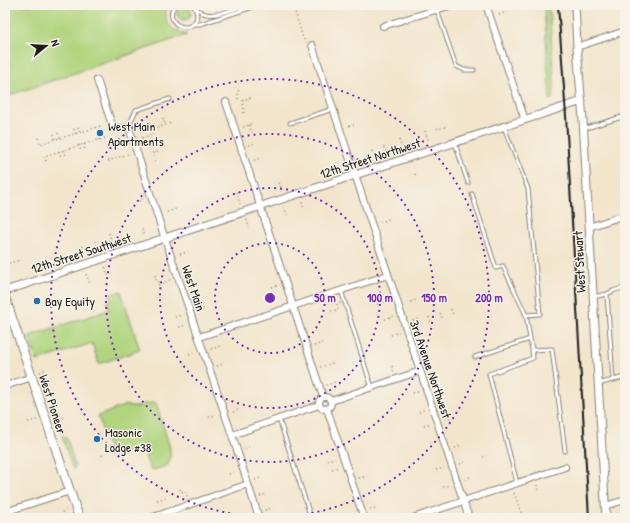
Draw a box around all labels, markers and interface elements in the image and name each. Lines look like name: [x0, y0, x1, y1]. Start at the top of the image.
north arrow: [26, 26, 66, 66]
text: N: [48, 38, 63, 48]
place label: West Main Apartments: [108, 117, 164, 150]
marker: West Main Apartments: [95, 128, 105, 138]
street label: 12th Street Northwest: [317, 133, 423, 183]
street label: 12th Street Southwest: [29, 228, 134, 278]
street label: West Stewart: [568, 230, 590, 293]
street label: West Main: [178, 263, 210, 313]
text: 50 m: [314, 289, 336, 306]
text: 100 m: [367, 289, 393, 306]
text: 150 m: [421, 289, 447, 306]
text: 200 m: [475, 289, 503, 306]
centre of rings: [263, 291, 277, 305]
place label: Bay Equity: [45, 292, 96, 310]
marker: Bay Equity: [32, 296, 42, 306]
street label: 3rd Avenue Northwest: [406, 318, 456, 421]
street label: West Pioneer: [35, 372, 71, 436]
place label: Masonic Lodge #38: [105, 423, 152, 456]
marker: Masonic Lodge #38: [92, 434, 102, 444]

